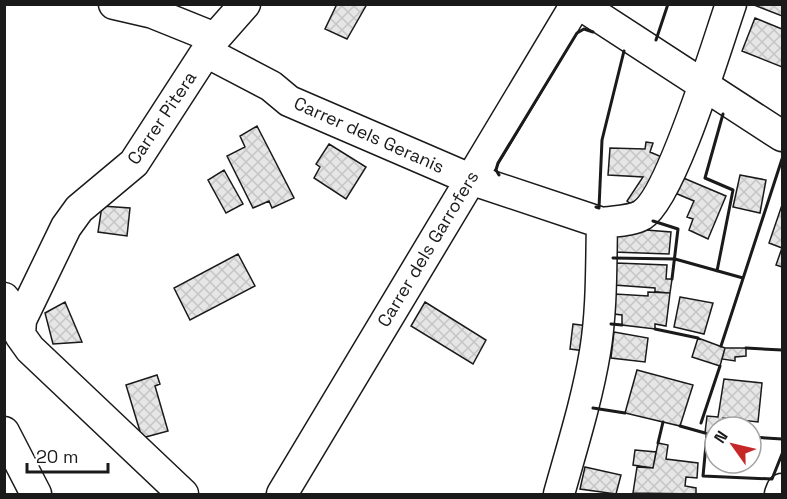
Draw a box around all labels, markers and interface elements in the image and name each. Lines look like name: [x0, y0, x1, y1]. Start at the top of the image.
street label: Carrer Pitera: [122, 67, 201, 169]
street label: Carrer dels Geranis: [290, 91, 448, 178]
street label: Carrer dels Garrofers: [372, 166, 483, 331]
north arrow: [703, 415, 763, 475]
text: N: [709, 427, 733, 447]
scale bar: [27, 436, 108, 474]
text: 20 m: [36, 445, 79, 468]

